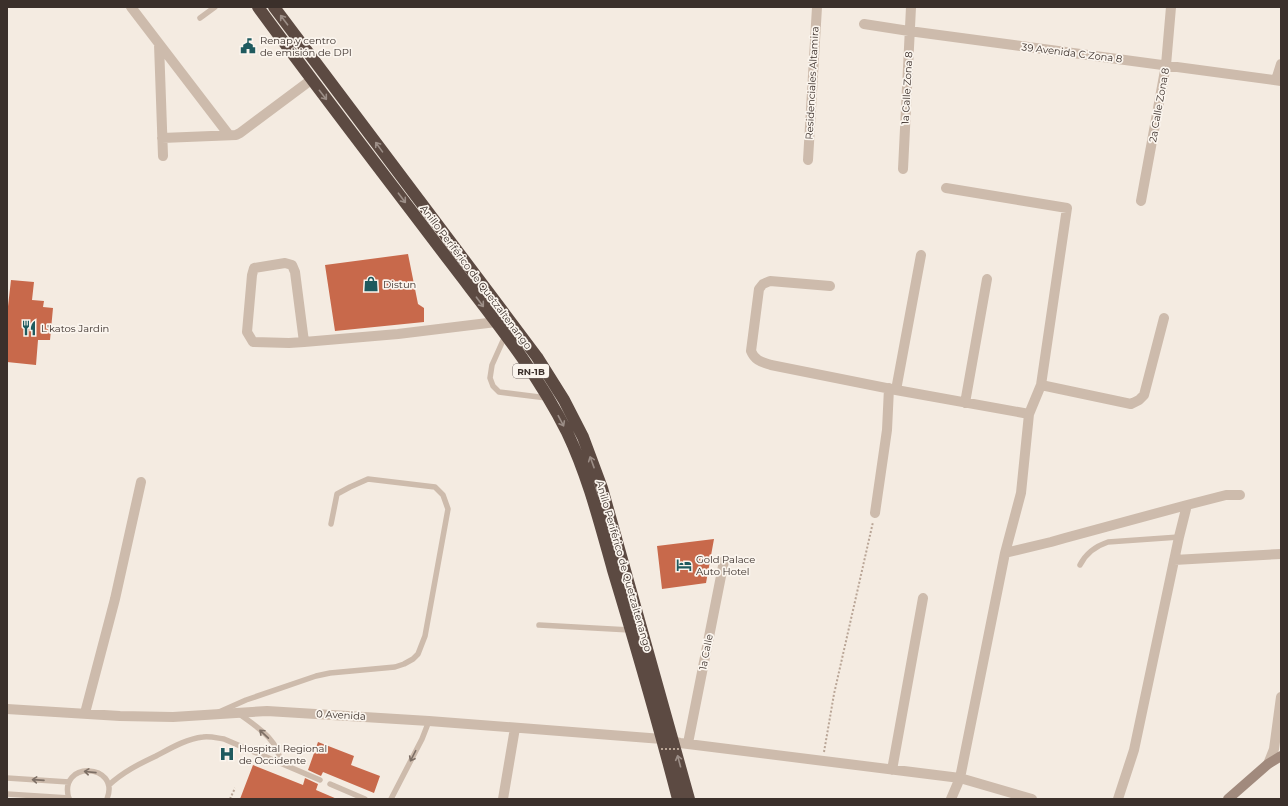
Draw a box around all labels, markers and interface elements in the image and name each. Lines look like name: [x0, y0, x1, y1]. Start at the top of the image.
one-way arrow: [280, 15, 288, 26]
street label: Residenciales Altamira: [803, 26, 821, 140]
place label: Renap y centro de emisión de DPI: [260, 34, 352, 59]
public building icon: Renap y centro de emisión de DPI: [239, 37, 257, 55]
street label: 39 Avenida C Zona 8: [1021, 40, 1123, 66]
street label: 1a Calle Zona 8: [899, 51, 915, 125]
street label: 2a Calle Zona 8: [1146, 67, 1172, 143]
one-way arrow: [318, 89, 327, 100]
one-way arrow: [375, 141, 383, 152]
one-way arrow: [398, 192, 406, 203]
street label: Anillo Periférico de Quetzaltenango: [417, 202, 535, 352]
shop icon: Distun: [362, 275, 380, 293]
place label: Distun: [383, 278, 416, 291]
one-way arrow: [476, 296, 484, 307]
restaurant icon: L'katos Jardin: [20, 319, 38, 337]
place label: L'katos Jardin: [41, 322, 109, 335]
road number: RN-1B: [513, 364, 549, 378]
one-way arrow: [557, 415, 565, 427]
one-way arrow: [588, 456, 596, 468]
street label: Anillo Periférico de Quetzaltenango: [593, 479, 655, 653]
place label: Gold Palace Auto Hotel: [696, 553, 755, 578]
hotel icon: Gold Palace Auto Hotel: [675, 556, 693, 574]
street label: 1a Calle: [696, 633, 716, 671]
street label: 0 Avenida: [316, 707, 366, 723]
one-way arrow: [259, 729, 269, 739]
place label: Hospital Regional de Occidente: [239, 742, 327, 767]
hospital icon: Hospital Regional de Occidente: [218, 745, 236, 763]
one-way arrow: [409, 750, 416, 762]
one-way arrow: [675, 755, 682, 768]
one-way arrow: [84, 768, 97, 775]
one-way arrow: [32, 777, 45, 784]

